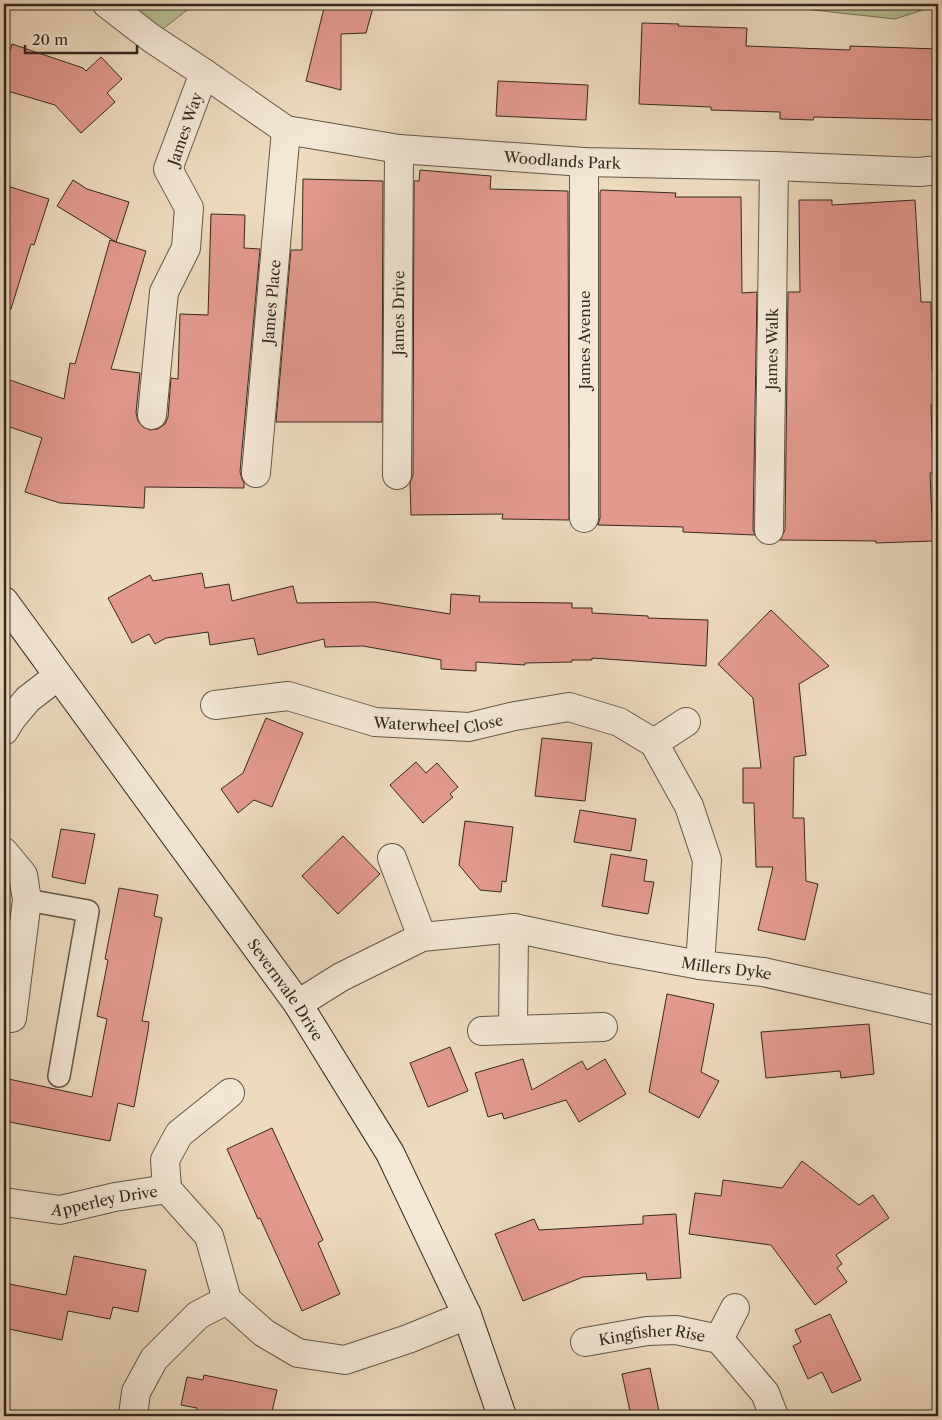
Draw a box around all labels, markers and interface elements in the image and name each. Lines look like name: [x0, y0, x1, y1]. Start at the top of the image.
scale bar: [25, 22, 138, 54]
text: 20 m: [32, 30, 68, 49]
street label: James Way: [163, 89, 207, 170]
street label: Woodlands Park: [502, 147, 622, 172]
street label: James Place: [258, 259, 284, 347]
street label: James Drive: [388, 270, 408, 358]
street label: James Avenue: [575, 291, 594, 391]
street label: James Walk: [761, 307, 782, 392]
street label: Waterwheel Close: [372, 710, 505, 738]
street label: Severnvale Drive: [244, 935, 328, 1044]
street label: Millers Dyke: [680, 952, 774, 983]
street label: Apperley Drive: [49, 1181, 159, 1220]
street label: Kingfisher Rise: [597, 1321, 707, 1349]

